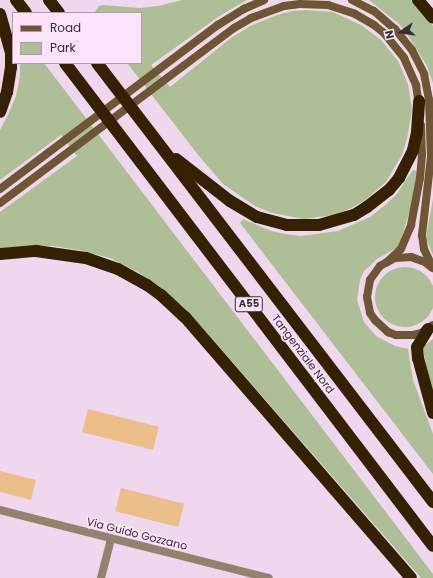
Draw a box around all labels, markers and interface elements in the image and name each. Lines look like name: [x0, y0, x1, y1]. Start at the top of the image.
legend: [12, 12, 142, 64]
north arrow: [381, 12, 421, 52]
text: Road: [50, 19, 81, 36]
text: N: [381, 29, 398, 41]
text: Park: [50, 39, 76, 56]
road number: A55: [234, 296, 264, 312]
street label: Tangenziale Nord: [269, 312, 337, 396]
street label: Via Guido Gozzano: [85, 515, 189, 553]

